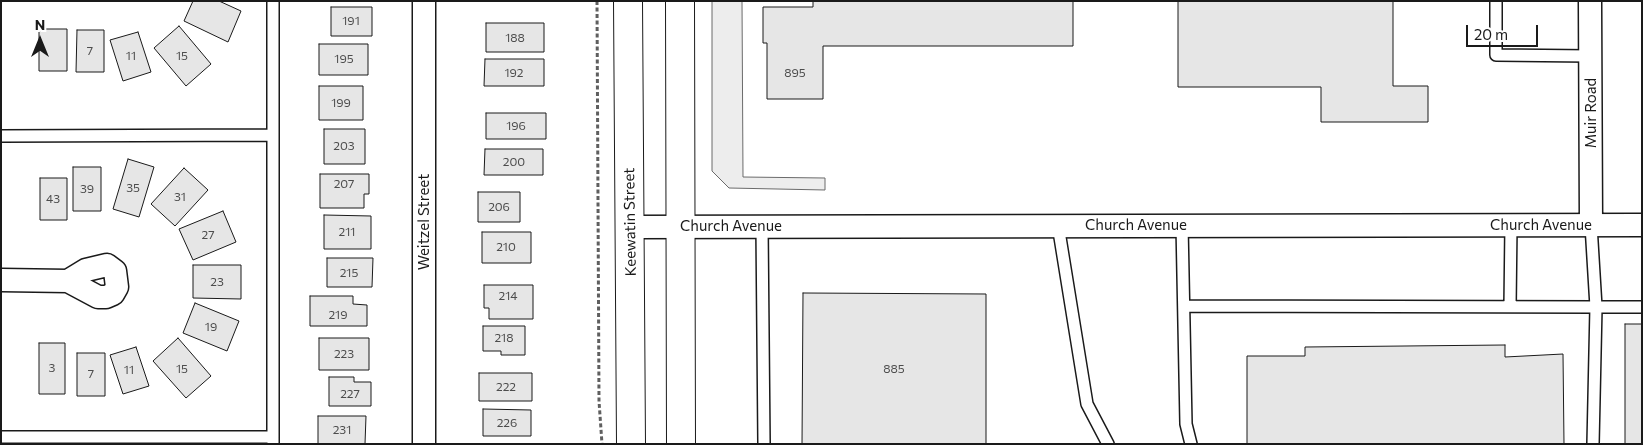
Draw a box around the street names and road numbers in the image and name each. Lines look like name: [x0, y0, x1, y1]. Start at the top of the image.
street label: Muir Road: [1582, 78, 1600, 148]
street label: Keewatin Street: [620, 167, 640, 277]
street label: Weitzel Street: [415, 174, 433, 270]
street label: Church Avenue: [1085, 216, 1187, 234]
street label: Church Avenue: [1490, 216, 1592, 234]
street label: Church Avenue: [680, 217, 782, 235]

